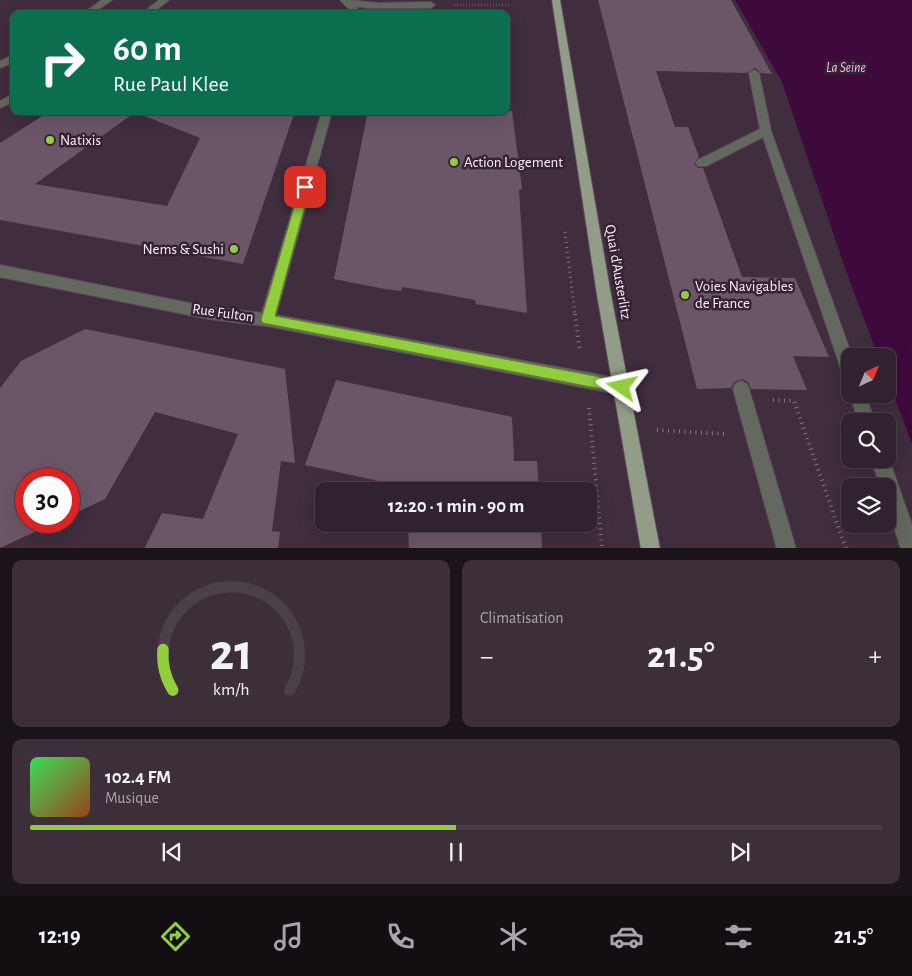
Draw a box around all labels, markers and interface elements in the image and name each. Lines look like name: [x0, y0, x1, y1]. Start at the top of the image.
icon: right: [30, 30, 95, 95]
text: 60 m: [113, 32, 182, 67]
water label: La Seine: [826, 61, 866, 75]
text: Rue Paul Klee: [113, 73, 229, 95]
place label: Natixis: [60, 133, 101, 148]
marker: Natixis: [44, 134, 56, 146]
place label: Action Logement: [464, 155, 563, 170]
marker: Action Logement: [448, 156, 460, 168]
pin: [284, 166, 326, 208]
icon: arrive: [291, 173, 319, 201]
street label: Quai d'Austerlitz: [602, 223, 634, 321]
place label: Nems & Sushi: [143, 242, 224, 257]
marker: Nems & Sushi: [228, 243, 240, 255]
place label: Voies Navigables de France: [695, 279, 793, 311]
marker: Voies Navigables de France: [679, 289, 691, 301]
street label: Rue Fulton: [191, 301, 255, 325]
north arrow: [841, 348, 896, 402]
map controls: [841, 348, 896, 533]
position arrow: [595, 360, 647, 412]
button: search: [841, 413, 896, 468]
speed limit sign: 30: [15, 468, 80, 533]
button: layers: [841, 478, 896, 533]
text: 12:20 · 1 min · 90 m: [388, 497, 524, 516]
text: Climatisation: [480, 610, 564, 626]
text: 21: [209, 627, 253, 679]
text: 21.5°: [647, 637, 715, 675]
text: −: [480, 643, 493, 671]
text: +: [869, 643, 882, 671]
text: km/h: [213, 681, 249, 699]
text: 102.4 FM: [105, 768, 171, 787]
text: Musique: [105, 790, 159, 806]
icon: previous: [158, 838, 186, 866]
icon: pause: [442, 838, 470, 866]
icon: next: [726, 838, 754, 866]
icon: directions: [158, 919, 193, 954]
icon: music: [271, 919, 306, 954]
icon: phone: [383, 919, 418, 954]
icon: climate: [496, 919, 531, 954]
icon: car: [609, 919, 644, 954]
icon: filters: [721, 919, 756, 954]
text: 12:19: [39, 925, 81, 947]
text: 21.5°: [834, 925, 873, 947]

